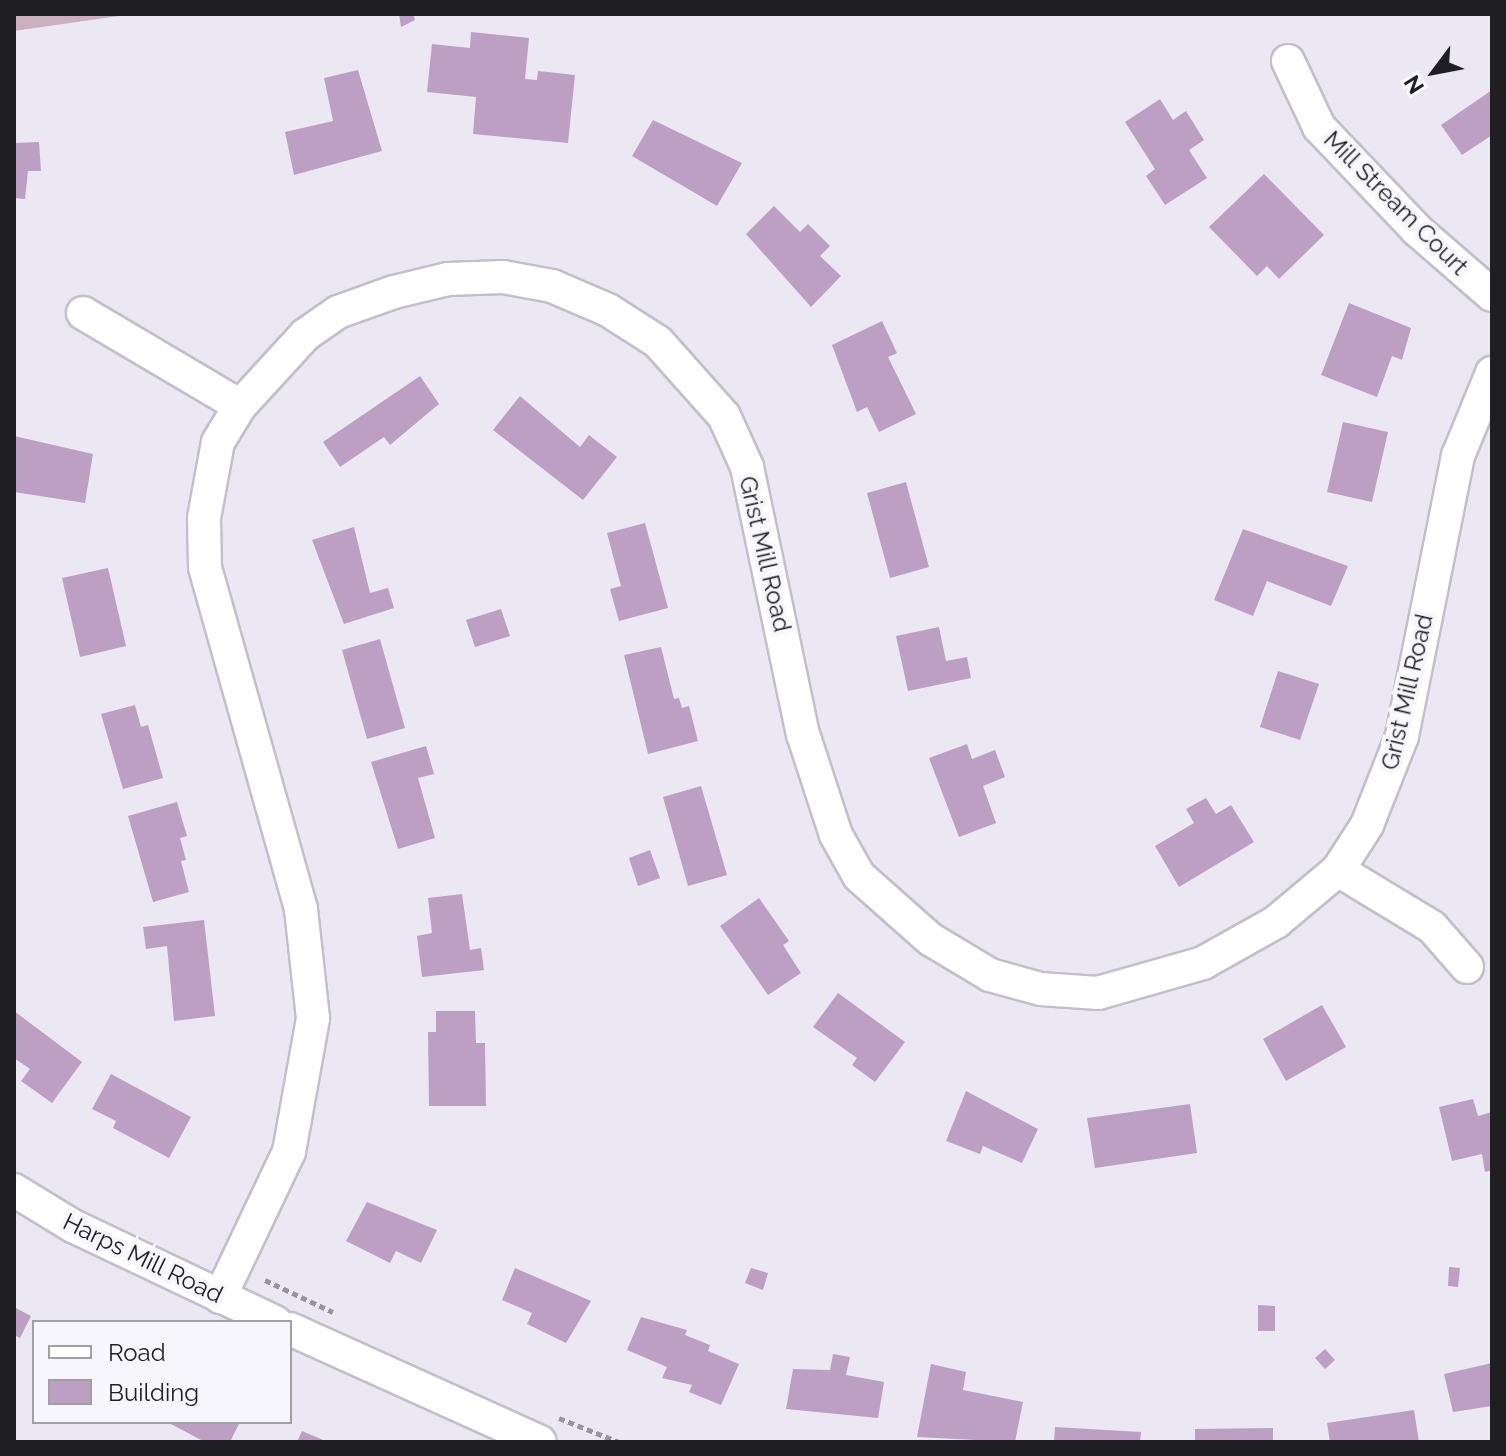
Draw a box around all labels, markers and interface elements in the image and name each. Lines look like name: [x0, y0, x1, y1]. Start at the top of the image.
north arrow: [1394, 32, 1474, 112]
text: N: [1398, 71, 1429, 99]
street label: Mill Stream Court: [1318, 125, 1474, 281]
street label: Grist Mill Road: [733, 473, 797, 635]
street label: Grist Mill Road: [1375, 611, 1439, 773]
street label: Harps Mill Road: [58, 1207, 228, 1309]
legend: [32, 1320, 292, 1424]
text: Road: [108, 1338, 166, 1367]
text: Building: [108, 1378, 199, 1407]

